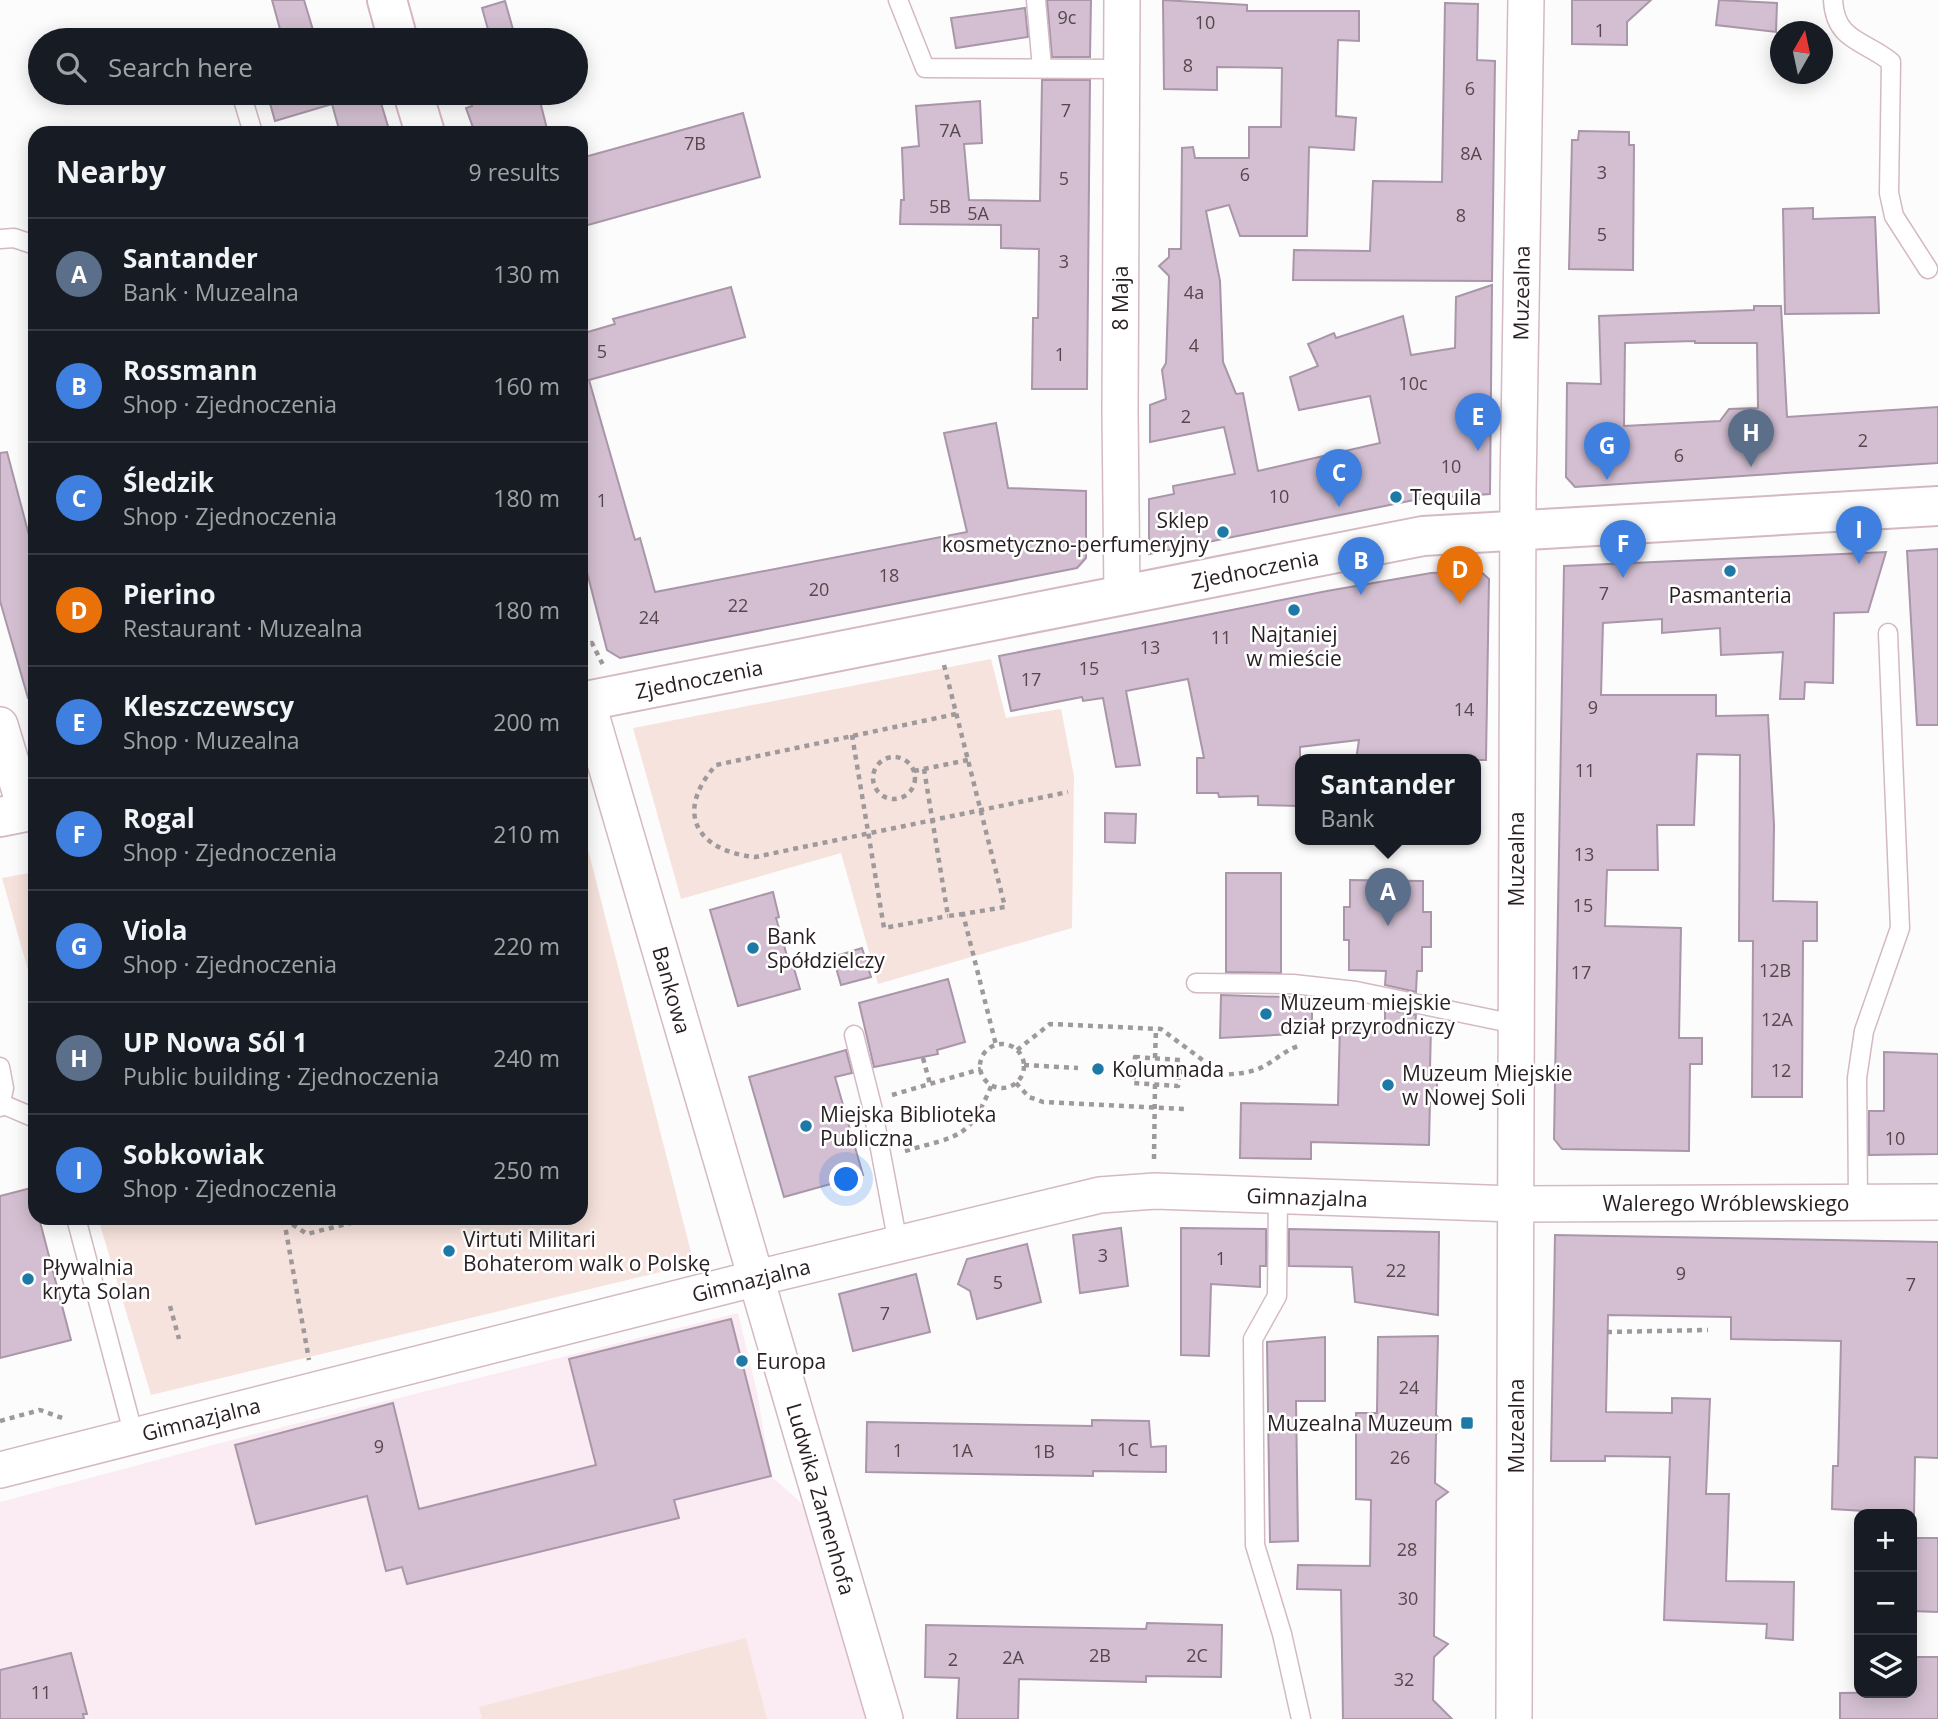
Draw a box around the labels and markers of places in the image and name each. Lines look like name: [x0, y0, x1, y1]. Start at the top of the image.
pin: E: [1455, 393, 1501, 451]
pin: H: [1728, 409, 1774, 467]
pin: G: [1584, 422, 1630, 480]
pin: C: [1316, 449, 1362, 507]
place label: Tequila: [1410, 483, 1481, 511]
marker: Tequila: [1388, 489, 1404, 505]
place label: Sklep kosmetyczno-perfumeryjny: [942, 506, 1209, 558]
pin: I: [1836, 506, 1882, 564]
pin: F: [1600, 520, 1646, 578]
marker: Sklep kosmetyczno-perfumeryjny: [1215, 524, 1231, 540]
pin: B: [1338, 537, 1384, 595]
pin: D: [1437, 546, 1483, 604]
marker: Pasmanteria: [1722, 563, 1738, 579]
place label: Pasmanteria: [1668, 581, 1792, 609]
marker: Najtaniej w mieście: [1286, 602, 1302, 618]
place label: Najtaniej w mieście: [1246, 620, 1342, 672]
pin: A: [1365, 868, 1411, 926]
place label: Bank Spółdzielczy: [767, 922, 885, 974]
marker: Bank Spółdzielczy: [745, 940, 761, 956]
place label: Muzeum miejskie dział przyrodniczy: [1280, 988, 1455, 1040]
marker: Muzeum miejskie dział przyrodniczy: [1258, 1006, 1274, 1022]
place label: Kolumnada: [1112, 1055, 1224, 1083]
place label: Muzeum Miejskie w Nowej Soli: [1402, 1059, 1573, 1111]
marker: Kolumnada: [1090, 1061, 1106, 1077]
marker: Muzeum Miejskie w Nowej Soli: [1380, 1077, 1396, 1093]
place label: Miejska Biblioteka Publiczna: [820, 1100, 996, 1152]
marker: Miejska Biblioteka Publiczna: [798, 1118, 814, 1134]
place label: Virtuti Militari Bohaterom walk o Polskę: [463, 1225, 710, 1277]
marker: Virtuti Militari Bohaterom walk o Polskę: [441, 1243, 457, 1259]
place label: Pływalnia kryta Solan: [42, 1253, 151, 1305]
marker: Pływalnia kryta Solan: [20, 1271, 36, 1287]
place label: Europa: [756, 1347, 826, 1375]
marker: Europa: [734, 1353, 750, 1369]
place label: Muzealna Muzeum: [1267, 1409, 1453, 1437]
marker: Muzealna Muzeum: [1459, 1415, 1475, 1431]

